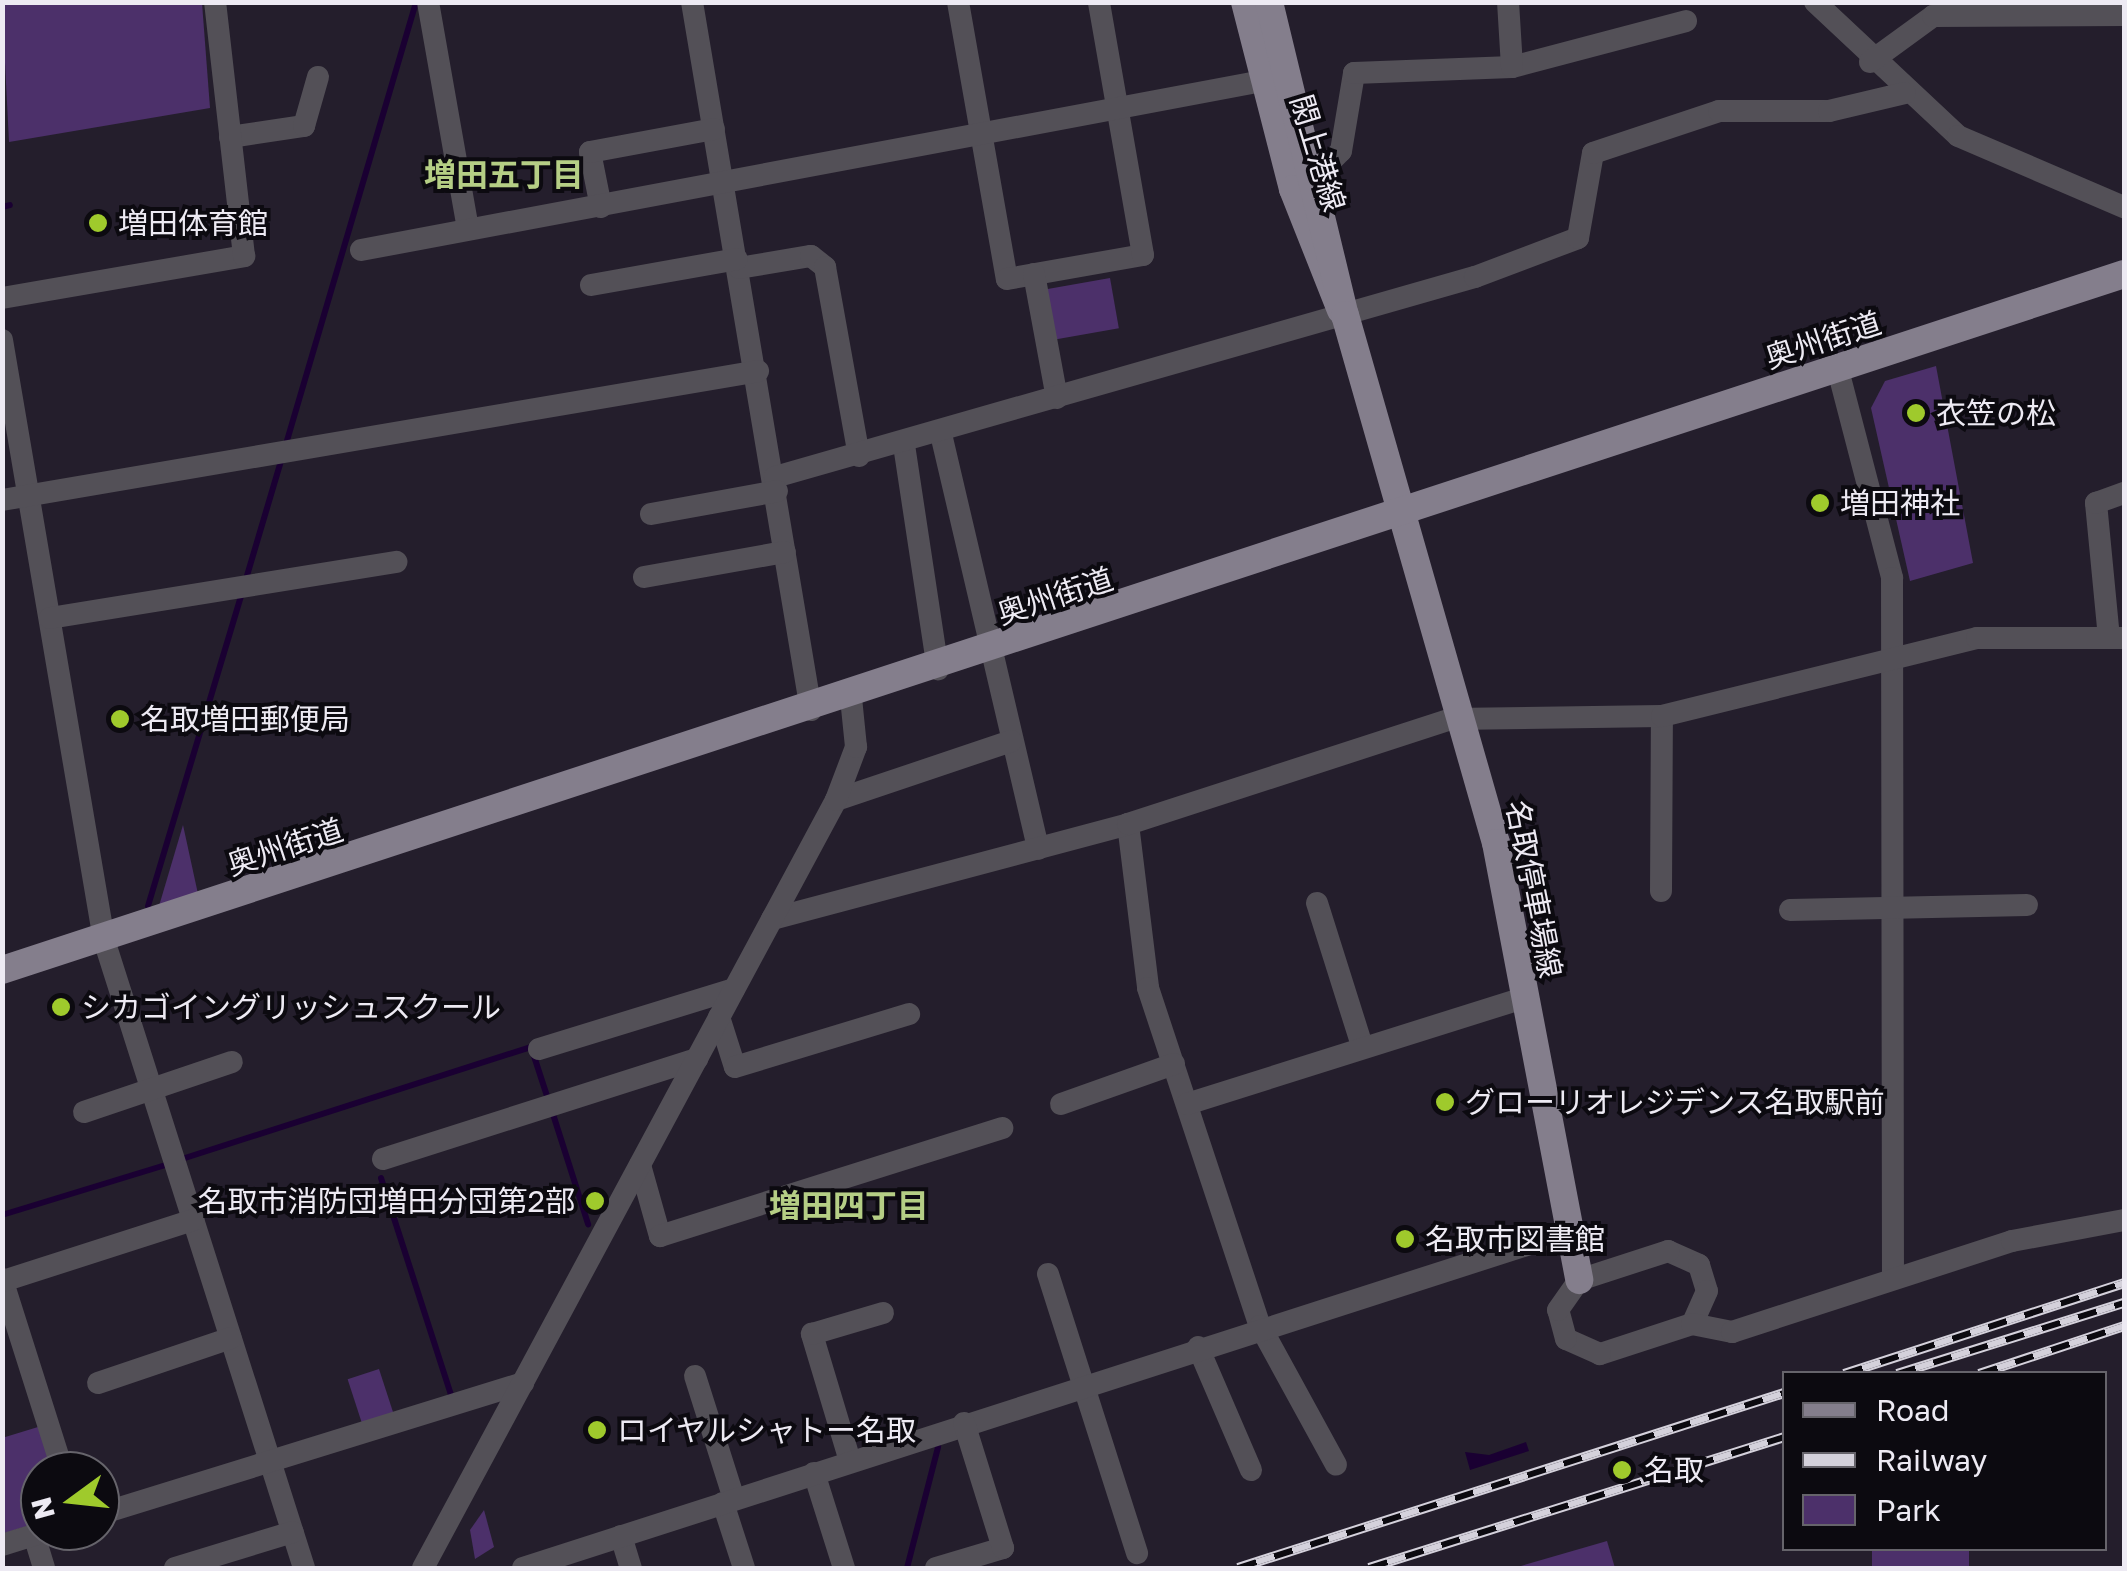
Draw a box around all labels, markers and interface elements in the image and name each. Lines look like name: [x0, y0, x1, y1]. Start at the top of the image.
street label: 閖上港線: [1283, 90, 1353, 216]
district label: 増田五丁目: [424, 155, 584, 193]
place label: 増田体育館: [118, 205, 268, 241]
marker: 増田体育館: [87, 212, 109, 234]
street label: 奥州街道: [1760, 304, 1886, 376]
place label: 衣笠の松: [1936, 395, 2056, 431]
marker: 衣笠の松: [1905, 402, 1927, 424]
place label: 増田神社: [1840, 485, 1960, 521]
marker: 増田神社: [1809, 492, 1831, 514]
street label: 奥州街道: [992, 560, 1118, 632]
place label: 名取増田郵便局: [140, 701, 350, 737]
marker: 名取増田郵便局: [109, 708, 131, 730]
street label: 名取停車場線: [1499, 797, 1569, 981]
street label: 奥州街道: [222, 811, 348, 883]
place label: シカゴイングリッシュスクール: [81, 989, 501, 1025]
marker: シカゴイングリッシュスクール: [50, 996, 72, 1018]
place label: グローリオレジデンス名取駅前: [1465, 1084, 1885, 1120]
marker: グローリオレジデンス名取駅前: [1434, 1091, 1456, 1113]
place label: 名取市消防団増田分団第2部: [198, 1183, 575, 1219]
district label: 増田四丁目: [769, 1186, 929, 1224]
marker: 名取市消防団増田分団第2部: [584, 1190, 606, 1212]
place label: 名取市図書館: [1425, 1221, 1605, 1257]
marker: 名取市図書館: [1394, 1228, 1416, 1250]
legend: [1782, 1371, 2107, 1551]
text: Road: [1876, 1392, 1950, 1428]
place label: ロイヤルシャトー名取: [617, 1412, 917, 1448]
marker: ロイヤルシャトー名取: [586, 1419, 608, 1441]
text: Railway: [1876, 1442, 1987, 1478]
north arrow: [20, 1451, 120, 1551]
place label: 名取: [1644, 1452, 1704, 1488]
marker: 名取: [1609, 1457, 1635, 1483]
text: Park: [1876, 1492, 1941, 1528]
text: N: [24, 1494, 61, 1523]

